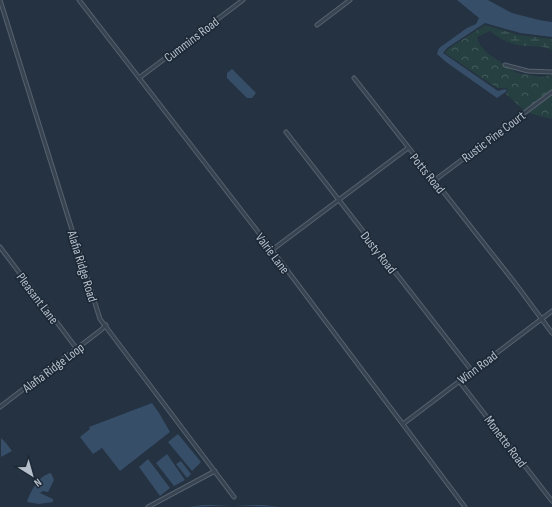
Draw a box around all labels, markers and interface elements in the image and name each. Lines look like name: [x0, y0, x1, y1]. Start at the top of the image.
street label: Cummins Road: [161, 14, 222, 66]
street label: Rustic Pine Court: [459, 108, 529, 166]
street label: Potts Road: [406, 150, 448, 197]
street label: Alafia Ridge Road: [63, 228, 100, 304]
street label: Dusty Road: [357, 228, 400, 277]
street label: Valrie Lane: [252, 230, 293, 277]
street label: Pleasant Lane: [13, 270, 62, 327]
street label: Alafia Ridge Loop: [19, 339, 88, 397]
street label: Winn Road: [455, 348, 501, 388]
street label: Monette Road: [481, 413, 530, 471]
north arrow: [12, 455, 52, 495]
text: N: [31, 476, 44, 490]

